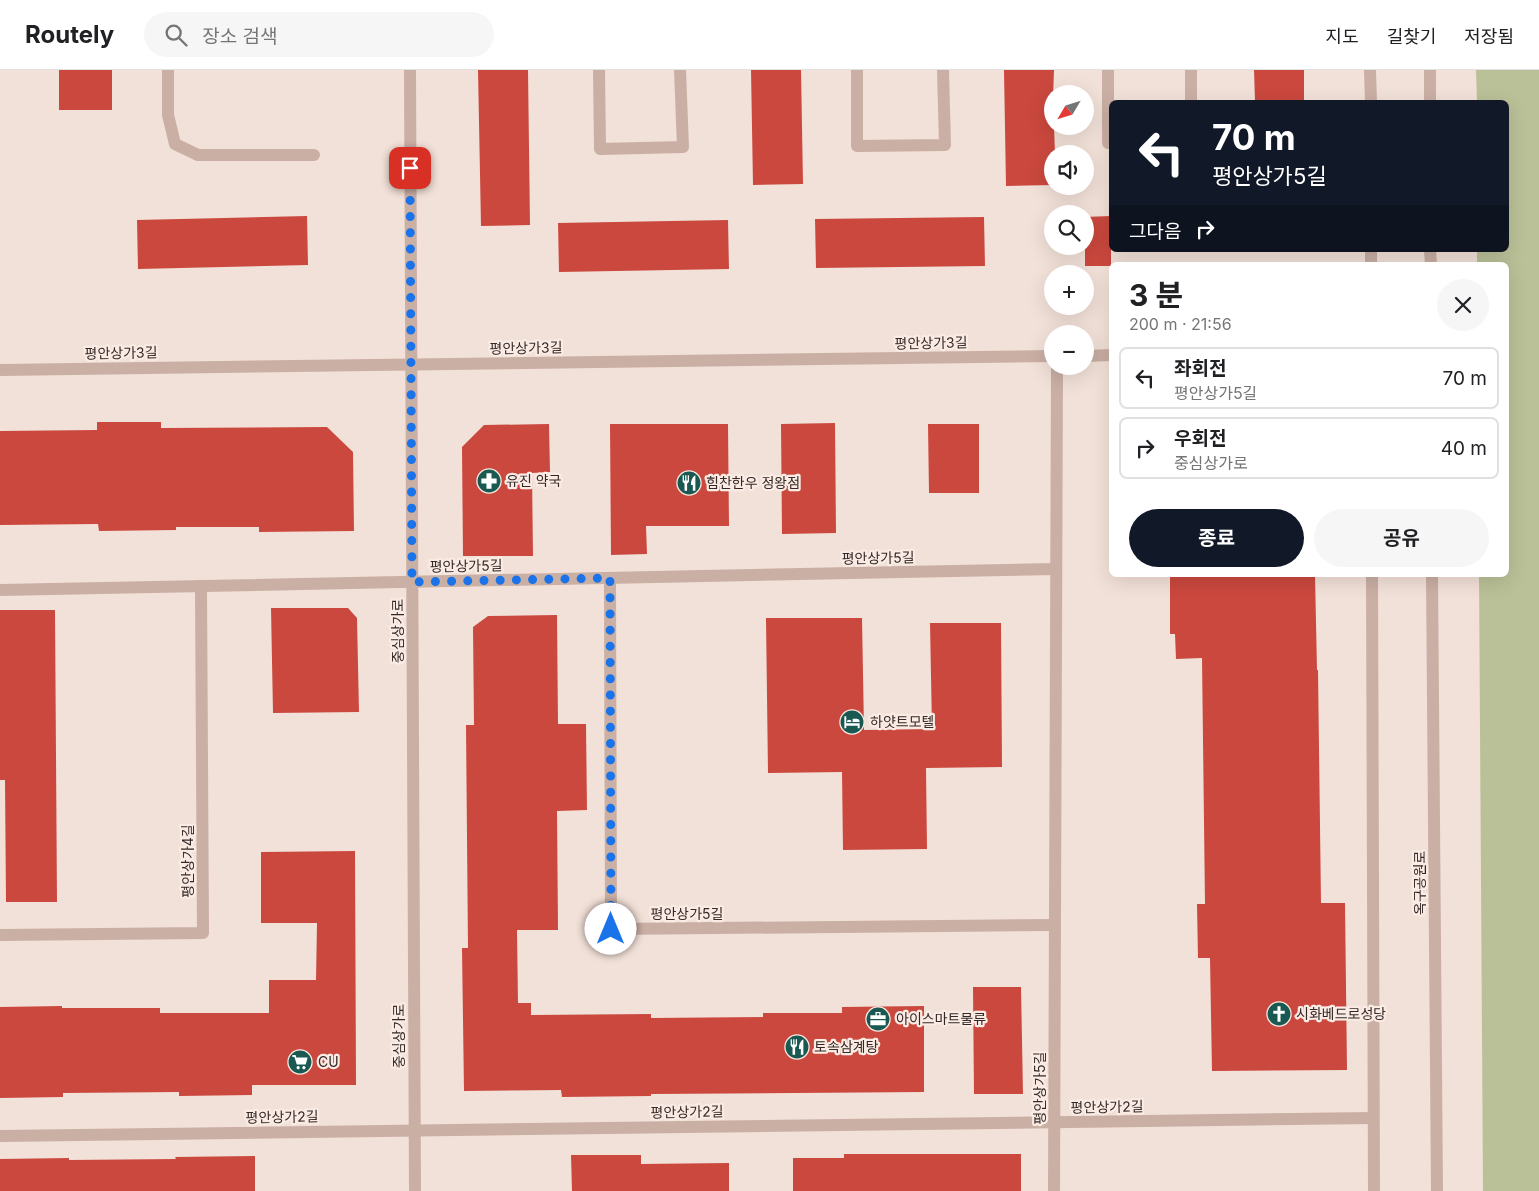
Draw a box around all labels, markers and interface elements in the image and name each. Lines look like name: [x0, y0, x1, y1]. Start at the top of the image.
search box: [144, 12, 494, 57]
text: Routely: [25, 20, 114, 49]
icon: search: [162, 21, 190, 49]
text: 장소 검색: [202, 25, 277, 48]
text: 지도: [1326, 26, 1359, 47]
text: 길찾기: [1387, 26, 1436, 47]
text: 저장됨: [1464, 26, 1514, 47]
north arrow: [1044, 85, 1094, 135]
map controls: [1044, 85, 1094, 375]
text: 70 m: [1212, 116, 1296, 158]
icon: left: [1129, 120, 1194, 185]
button: sound: [1044, 145, 1094, 195]
pin: [389, 147, 431, 189]
icon: arrive: [396, 154, 424, 182]
text: 평안상가5길: [1212, 163, 1327, 189]
button: search: [1044, 205, 1094, 255]
icon: right: [1191, 215, 1219, 243]
text: 그다음: [1129, 220, 1181, 243]
button: +: [1044, 265, 1094, 315]
text: 3 분: [1129, 277, 1183, 313]
button: close: [1437, 279, 1489, 331]
text: 200 m · 21:56: [1129, 314, 1232, 334]
button: −: [1044, 325, 1094, 375]
street label: 평안상가3길: [894, 333, 968, 352]
street label: 평안상가3길: [489, 338, 563, 357]
street label: 평안상가3길: [84, 343, 158, 362]
text: 좌회전: [1174, 357, 1226, 380]
icon: left: [1131, 364, 1159, 392]
text: 70 m: [1443, 367, 1487, 390]
text: 평안상가5길: [1174, 383, 1257, 403]
text: 우회전: [1174, 427, 1226, 450]
icon: right: [1131, 434, 1159, 462]
text: 40 m: [1441, 437, 1487, 460]
text: 중심상가로: [1174, 453, 1248, 473]
pharmacy icon: 유진 약국: [476, 468, 502, 494]
restaurant icon: 힘찬한우 정왕점: [676, 470, 702, 496]
place label: 유진 약국: [506, 472, 562, 489]
place label: 힘찬한우 정왕점: [706, 474, 800, 491]
button: 종료: [1129, 509, 1304, 567]
button: 공유: [1314, 509, 1489, 567]
street label: 평안상가5길: [841, 548, 915, 567]
street label: 평안상가5길: [429, 556, 503, 575]
street label: 중심상가로: [389, 599, 406, 663]
hotel icon: 하얏트모텔: [839, 709, 865, 735]
place label: 하얏트모텔: [870, 713, 934, 730]
street label: 평안상가4길: [179, 824, 196, 898]
street label: 옥구공원로: [1411, 851, 1428, 915]
position arrow: [584, 902, 636, 954]
street label: 평안상가5길: [651, 905, 723, 922]
church icon: 시화베드로성당: [1266, 1001, 1292, 1027]
street label: 중심상가로: [390, 1004, 407, 1068]
place label: 시화베드로성당: [1296, 1005, 1386, 1022]
office icon: 아이스마트물류: [865, 1006, 891, 1032]
place label: 아이스마트물류: [896, 1010, 986, 1027]
restaurant icon: 토속삼계탕: [784, 1034, 810, 1060]
place label: 토속삼계탕: [814, 1038, 879, 1055]
supermarket icon: CU: [287, 1049, 313, 1075]
street label: 평안상가5길: [1031, 1052, 1048, 1124]
place label: CU: [318, 1053, 339, 1070]
street label: 평안상가2길: [1070, 1097, 1144, 1116]
street label: 평안상가2길: [650, 1102, 724, 1121]
street label: 평안상가2길: [245, 1107, 319, 1126]

